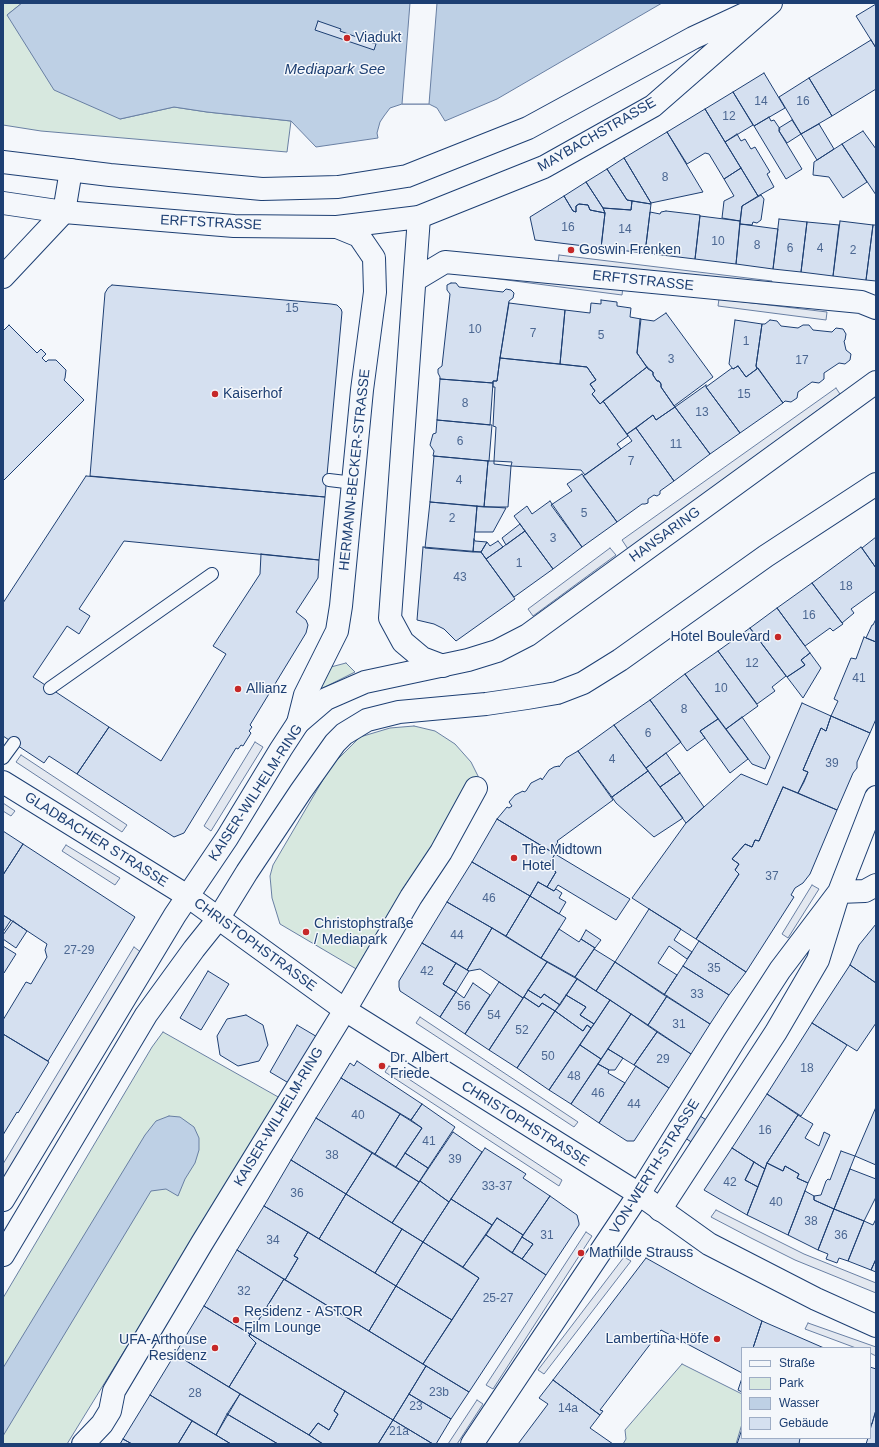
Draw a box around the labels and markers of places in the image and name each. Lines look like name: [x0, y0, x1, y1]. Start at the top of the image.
place label: Viadukt: [355, 30, 401, 46]
marker: Viadukt: [342, 33, 352, 43]
place label: Goswin Frenken: [579, 242, 681, 258]
marker: Goswin Frenken: [566, 245, 576, 255]
place label: Kaiserhof: [223, 386, 282, 402]
marker: Kaiserhof: [210, 389, 220, 399]
place label: Hotel Boulevard: [670, 629, 770, 645]
marker: Hotel Boulevard: [773, 632, 783, 642]
place label: Allianz: [246, 681, 287, 697]
marker: Allianz: [233, 684, 243, 694]
place label: The Midtown Hotel: [522, 842, 602, 874]
marker: The Midtown Hotel: [509, 853, 519, 863]
place label: Christophstraße / Mediapark: [314, 916, 414, 948]
marker: Christophstraße / Mediapark: [301, 927, 311, 937]
place label: Dr. Albert Friede: [390, 1050, 448, 1082]
marker: Dr. Albert Friede: [377, 1061, 387, 1071]
place label: Mathilde Strauss: [589, 1245, 693, 1261]
marker: Mathilde Strauss: [576, 1248, 586, 1258]
place label: Residenz - ASTOR Film Lounge: [244, 1304, 363, 1336]
marker: Residenz - ASTOR Film Lounge: [231, 1315, 241, 1325]
place label: Lambertina Höfe: [605, 1331, 709, 1347]
place label: UFA-Arthouse Residenz: [119, 1332, 207, 1364]
marker: Lambertina Höfe: [712, 1334, 722, 1344]
marker: UFA-Arthouse Residenz: [210, 1343, 220, 1353]

